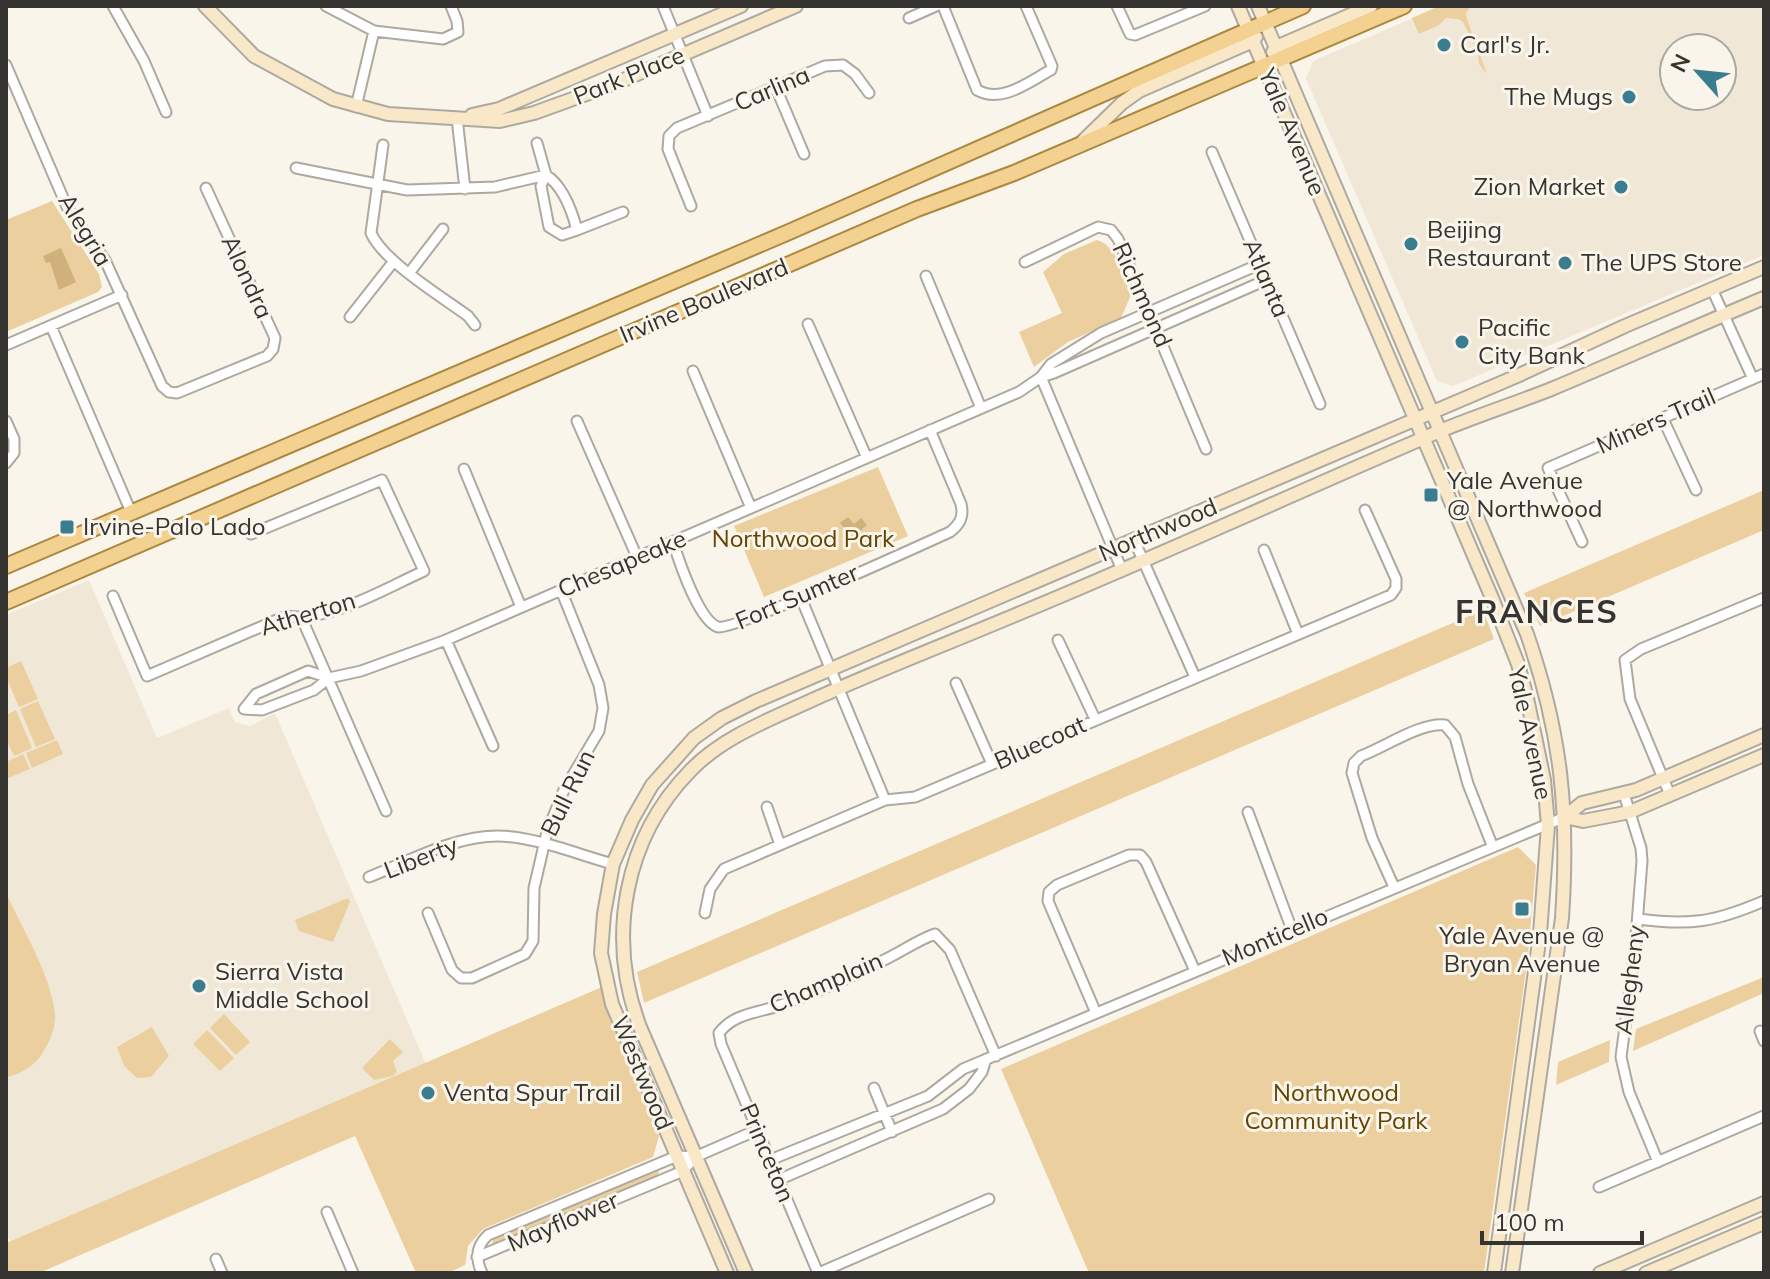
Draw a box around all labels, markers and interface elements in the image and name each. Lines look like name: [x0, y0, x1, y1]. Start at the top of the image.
place label: Carl's Jr.: [1460, 29, 1550, 59]
north arrow: [1658, 32, 1738, 112]
marker: Carl's Jr.: [1435, 36, 1453, 54]
street label: Park Place: [569, 39, 689, 111]
text: N: [1664, 49, 1696, 77]
street label: Carlina: [729, 59, 814, 117]
street label: Yale Avenue: [1252, 62, 1333, 200]
place label: The Mugs: [1504, 81, 1613, 111]
marker: The Mugs: [1620, 88, 1638, 106]
place label: Zion Market: [1474, 171, 1605, 201]
marker: Zion Market: [1612, 178, 1630, 196]
street label: Alegria: [52, 188, 119, 271]
place label: Beijing Restaurant: [1427, 214, 1550, 272]
street label: Alondra: [216, 230, 280, 323]
street label: Atlanta: [1237, 234, 1297, 322]
marker: Beijing Restaurant: [1402, 235, 1420, 253]
street label: Richmond: [1107, 238, 1179, 352]
place label: The UPS Store: [1581, 247, 1742, 277]
street label: Irvine Boulevard: [615, 251, 792, 349]
marker: The UPS Store: [1556, 254, 1574, 272]
place label: Pacific City Bank: [1478, 312, 1585, 370]
marker: Pacific City Bank: [1453, 333, 1471, 351]
street label: Miners Trail: [1591, 381, 1720, 460]
place label: Yale Avenue @ Northwood: [1446, 465, 1602, 523]
marker: Yale Avenue @ Northwood: [1422, 486, 1440, 504]
street label: Northwood: [1094, 491, 1221, 567]
place label: Irvine-Palo Lado: [83, 511, 265, 541]
marker: Irvine-Palo Lado: [58, 518, 76, 536]
street label: Chesapeake: [553, 523, 690, 604]
park label: Northwood Park: [712, 523, 895, 553]
street label: Fort Sumter: [731, 557, 863, 635]
street label: Atherton: [256, 584, 359, 642]
district label: FRANCES: [1455, 591, 1619, 631]
street label: Yale Avenue: [1502, 662, 1560, 802]
street label: Bluecoat: [989, 709, 1090, 776]
street label: Bull Run: [533, 744, 601, 841]
street label: Liberty: [379, 829, 462, 885]
street label: Monticello: [1217, 900, 1332, 972]
marker: Yale Avenue @ Bryan Avenue: [1513, 900, 1531, 918]
place label: Yale Avenue @ Bryan Avenue: [1438, 920, 1605, 978]
street label: Allegheny: [1607, 923, 1651, 1036]
street label: Champlain: [764, 945, 887, 1019]
place label: Sierra Vista Middle School: [215, 956, 369, 1014]
marker: Sierra Vista Middle School: [190, 977, 208, 995]
street label: Westwood: [605, 1011, 680, 1134]
place label: Venta Spur Trail: [444, 1077, 621, 1107]
park label: Northwood Community Park: [1244, 1077, 1428, 1135]
marker: Venta Spur Trail: [419, 1084, 437, 1102]
street label: Princeton: [734, 1099, 802, 1207]
street label: Mayflower: [503, 1184, 623, 1258]
scale bar: [1482, 1195, 1642, 1245]
text: 100 m: [1494, 1207, 1565, 1237]

